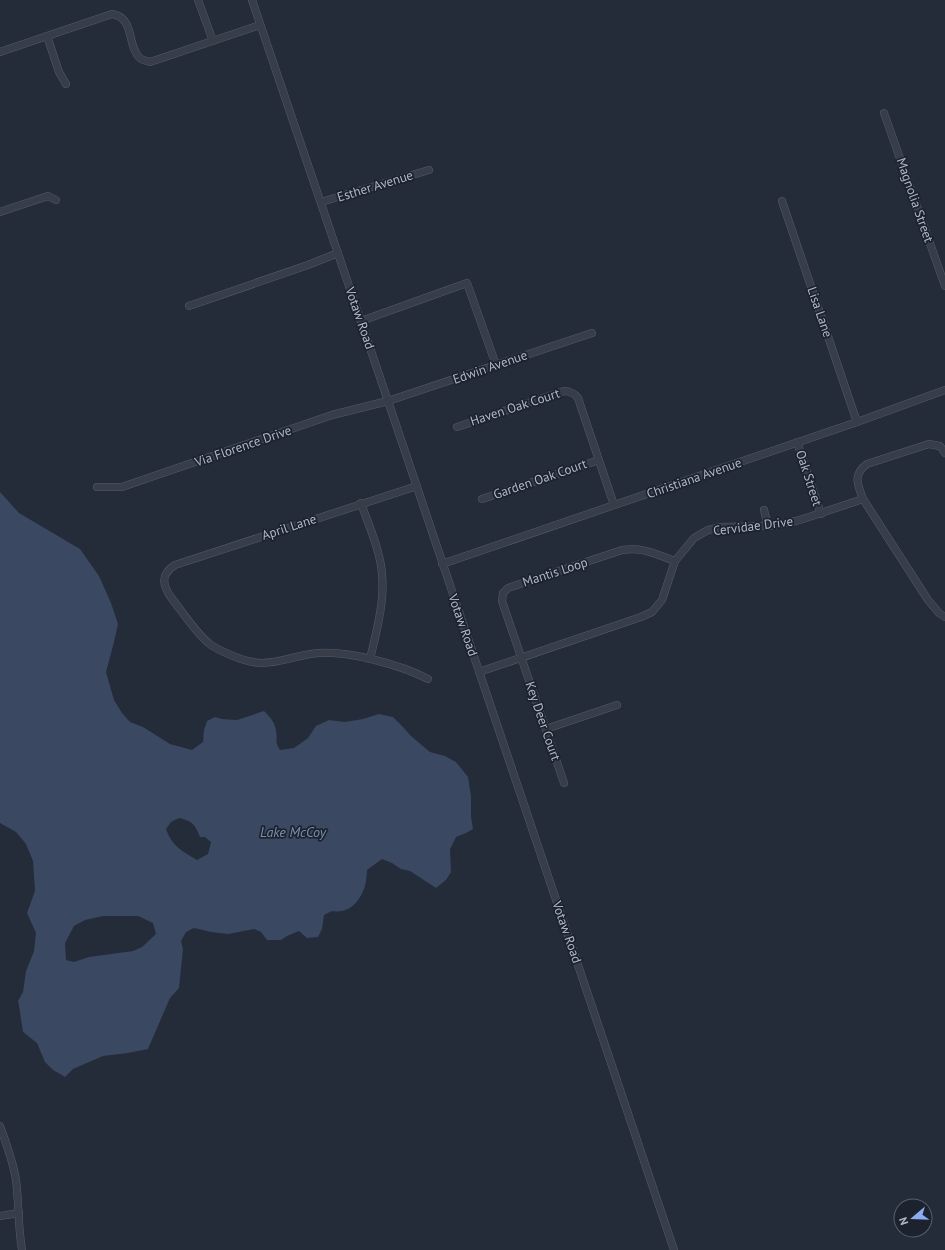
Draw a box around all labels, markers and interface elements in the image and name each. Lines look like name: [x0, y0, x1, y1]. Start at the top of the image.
street label: Magnolia Street: [893, 156, 938, 245]
street label: Esther Avenue: [335, 166, 415, 206]
street label: Votaw Road: [341, 284, 379, 351]
street label: Lisa Lane: [803, 285, 837, 339]
street label: Edwin Avenue: [450, 346, 530, 388]
street label: Haven Oak Court: [468, 384, 563, 430]
street label: Via Florence Drive: [191, 421, 294, 471]
street label: Oak Street: [792, 448, 826, 509]
street label: Christiana Avenue: [644, 454, 744, 502]
street label: Garden Oak Court: [491, 455, 590, 503]
street label: April Lane: [260, 510, 318, 544]
street label: Cervidae Drive: [712, 513, 794, 539]
street label: Mantis Loop: [520, 553, 590, 591]
street label: Votaw Road: [444, 591, 482, 658]
street label: Key Deer Court: [522, 679, 565, 763]
water label: Lake McCoy: [260, 823, 327, 841]
street label: Votaw Road: [548, 898, 586, 965]
north arrow: [893, 1198, 933, 1238]
text: N: [896, 1216, 911, 1227]

